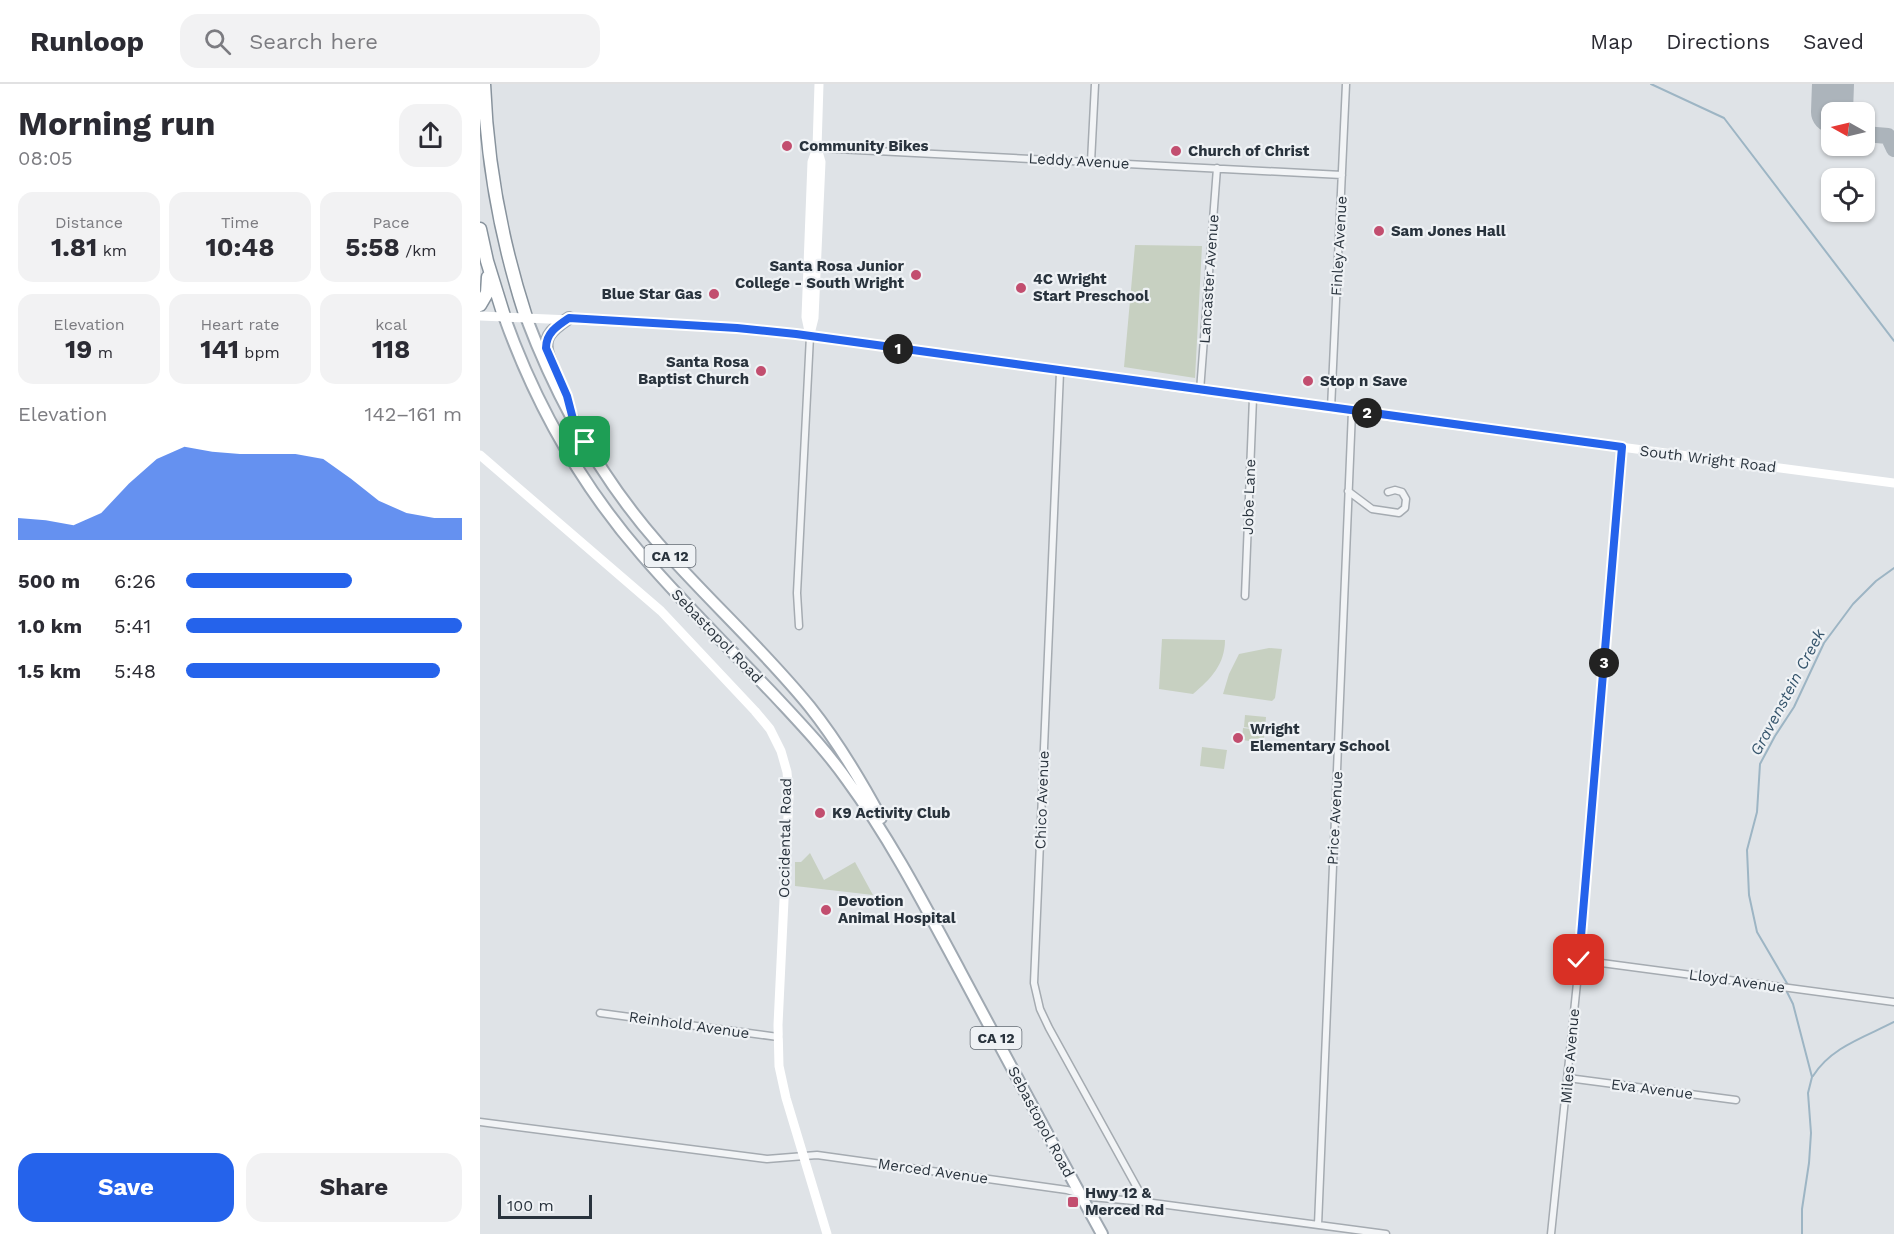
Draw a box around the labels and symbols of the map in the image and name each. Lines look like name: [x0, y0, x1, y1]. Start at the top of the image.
north arrow: [1821, 102, 1875, 156]
place label: Community Bikes: [799, 137, 929, 155]
marker: Community Bikes: [780, 139, 794, 153]
place label: Church of Christ: [1188, 142, 1310, 160]
marker: Church of Christ: [1169, 144, 1183, 158]
street label: Leddy Avenue: [1028, 149, 1130, 173]
street label: Finley Avenue: [1327, 195, 1351, 297]
street label: Lancaster Avenue: [1195, 214, 1223, 344]
place label: Sam Jones Hall: [1391, 222, 1506, 240]
marker: Sam Jones Hall: [1372, 224, 1386, 238]
place label: Santa Rosa Junior College - South Wright: [735, 257, 905, 292]
marker: Santa Rosa Junior College - South Wright: [909, 268, 923, 282]
place label: 4C Wright Start Preschool: [1033, 270, 1149, 305]
marker: 4C Wright Start Preschool: [1014, 281, 1028, 295]
place label: Blue Star Gas: [601, 285, 702, 303]
marker: Blue Star Gas: [707, 287, 721, 301]
pin: 1: [883, 334, 913, 364]
place label: Santa Rosa Baptist Church: [638, 353, 749, 388]
marker: Santa Rosa Baptist Church: [754, 364, 768, 378]
place label: Stop n Save: [1320, 372, 1408, 390]
marker: Stop n Save: [1301, 374, 1315, 388]
pin: 2: [1352, 398, 1382, 428]
pin: [559, 416, 610, 467]
street label: South Wright Road: [1639, 442, 1777, 476]
street label: Jobe Lane: [1239, 459, 1259, 535]
road number: CA 12: [644, 545, 696, 567]
street label: Sebastopol Road: [668, 585, 766, 687]
water label: Gravenstein Creek: [1746, 625, 1829, 759]
pin: 3: [1589, 648, 1619, 678]
place label: Wright Elementary School: [1250, 720, 1390, 755]
marker: Wright Elementary School: [1231, 731, 1245, 745]
street label: Chico Avenue: [1031, 750, 1053, 850]
street label: Price Avenue: [1324, 771, 1346, 865]
street label: Occidental Road: [775, 778, 795, 898]
place label: K9 Activity Club: [832, 804, 951, 822]
marker: K9 Activity Club: [813, 806, 827, 820]
place label: Devotion Animal Hospital: [838, 892, 956, 927]
marker: Devotion Animal Hospital: [819, 903, 833, 917]
pin: [1553, 934, 1604, 985]
street label: Lloyd Avenue: [1688, 965, 1786, 997]
street label: Reinhold Avenue: [628, 1008, 750, 1042]
street label: Miles Avenue: [1557, 1008, 1583, 1104]
road number: CA 12: [970, 1027, 1022, 1049]
street label: Sebastopol Road: [1004, 1063, 1078, 1181]
street label: Eva Avenue: [1610, 1075, 1694, 1103]
street label: Merced Avenue: [877, 1154, 989, 1188]
place label: Hwy 12 & Merced Rd: [1085, 1184, 1164, 1219]
scale bar: [498, 1192, 592, 1220]
marker: Hwy 12 & Merced Rd: [1066, 1195, 1080, 1209]

